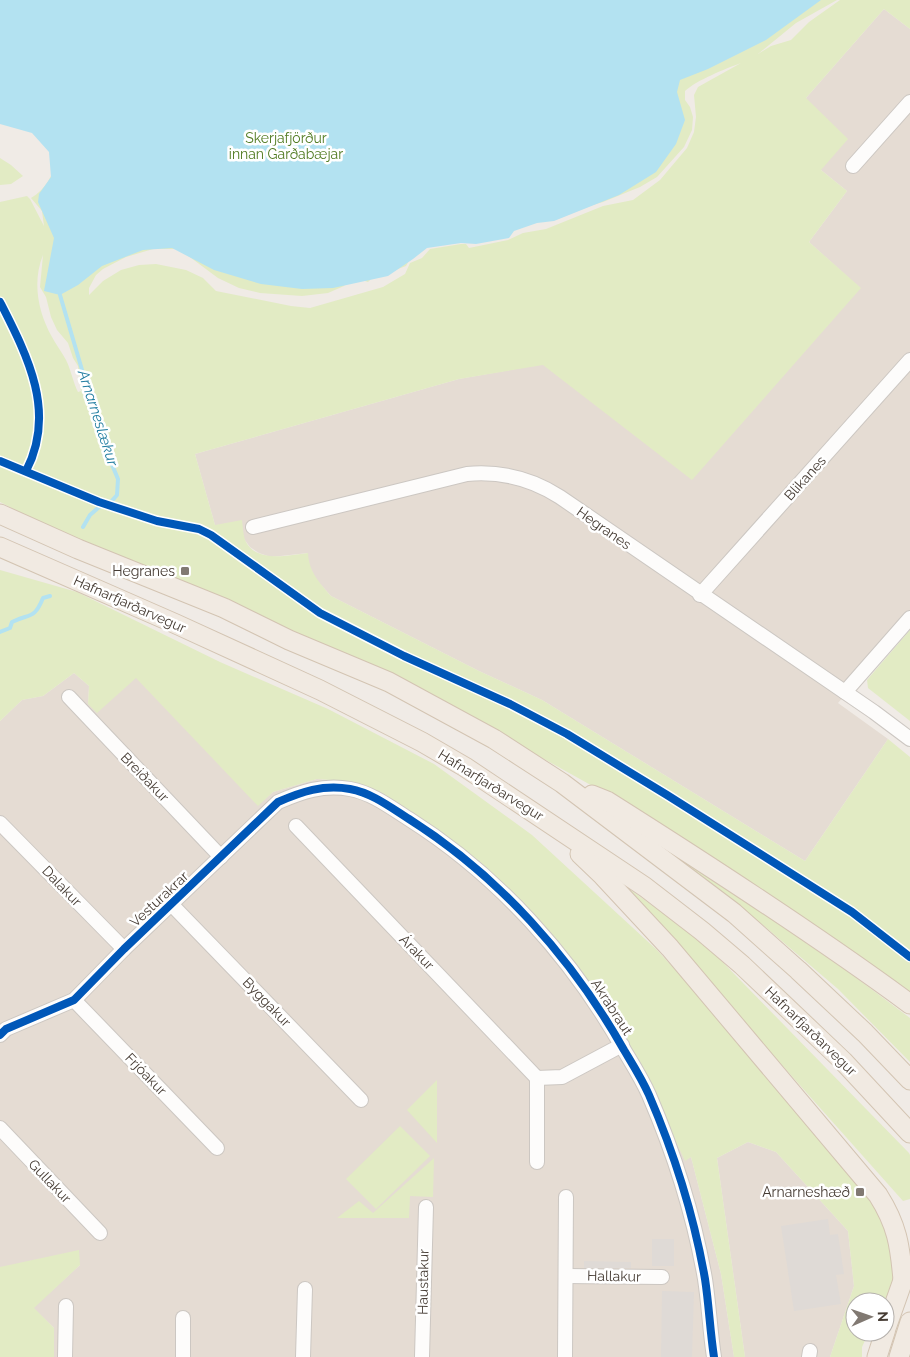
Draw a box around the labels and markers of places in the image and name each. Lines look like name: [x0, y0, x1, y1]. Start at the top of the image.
place label: Hegranes: [112, 563, 175, 579]
marker: Hegranes: [179, 565, 191, 577]
place label: Arnarneshæð: [762, 1184, 850, 1200]
marker: Arnarneshæð: [854, 1186, 866, 1198]

